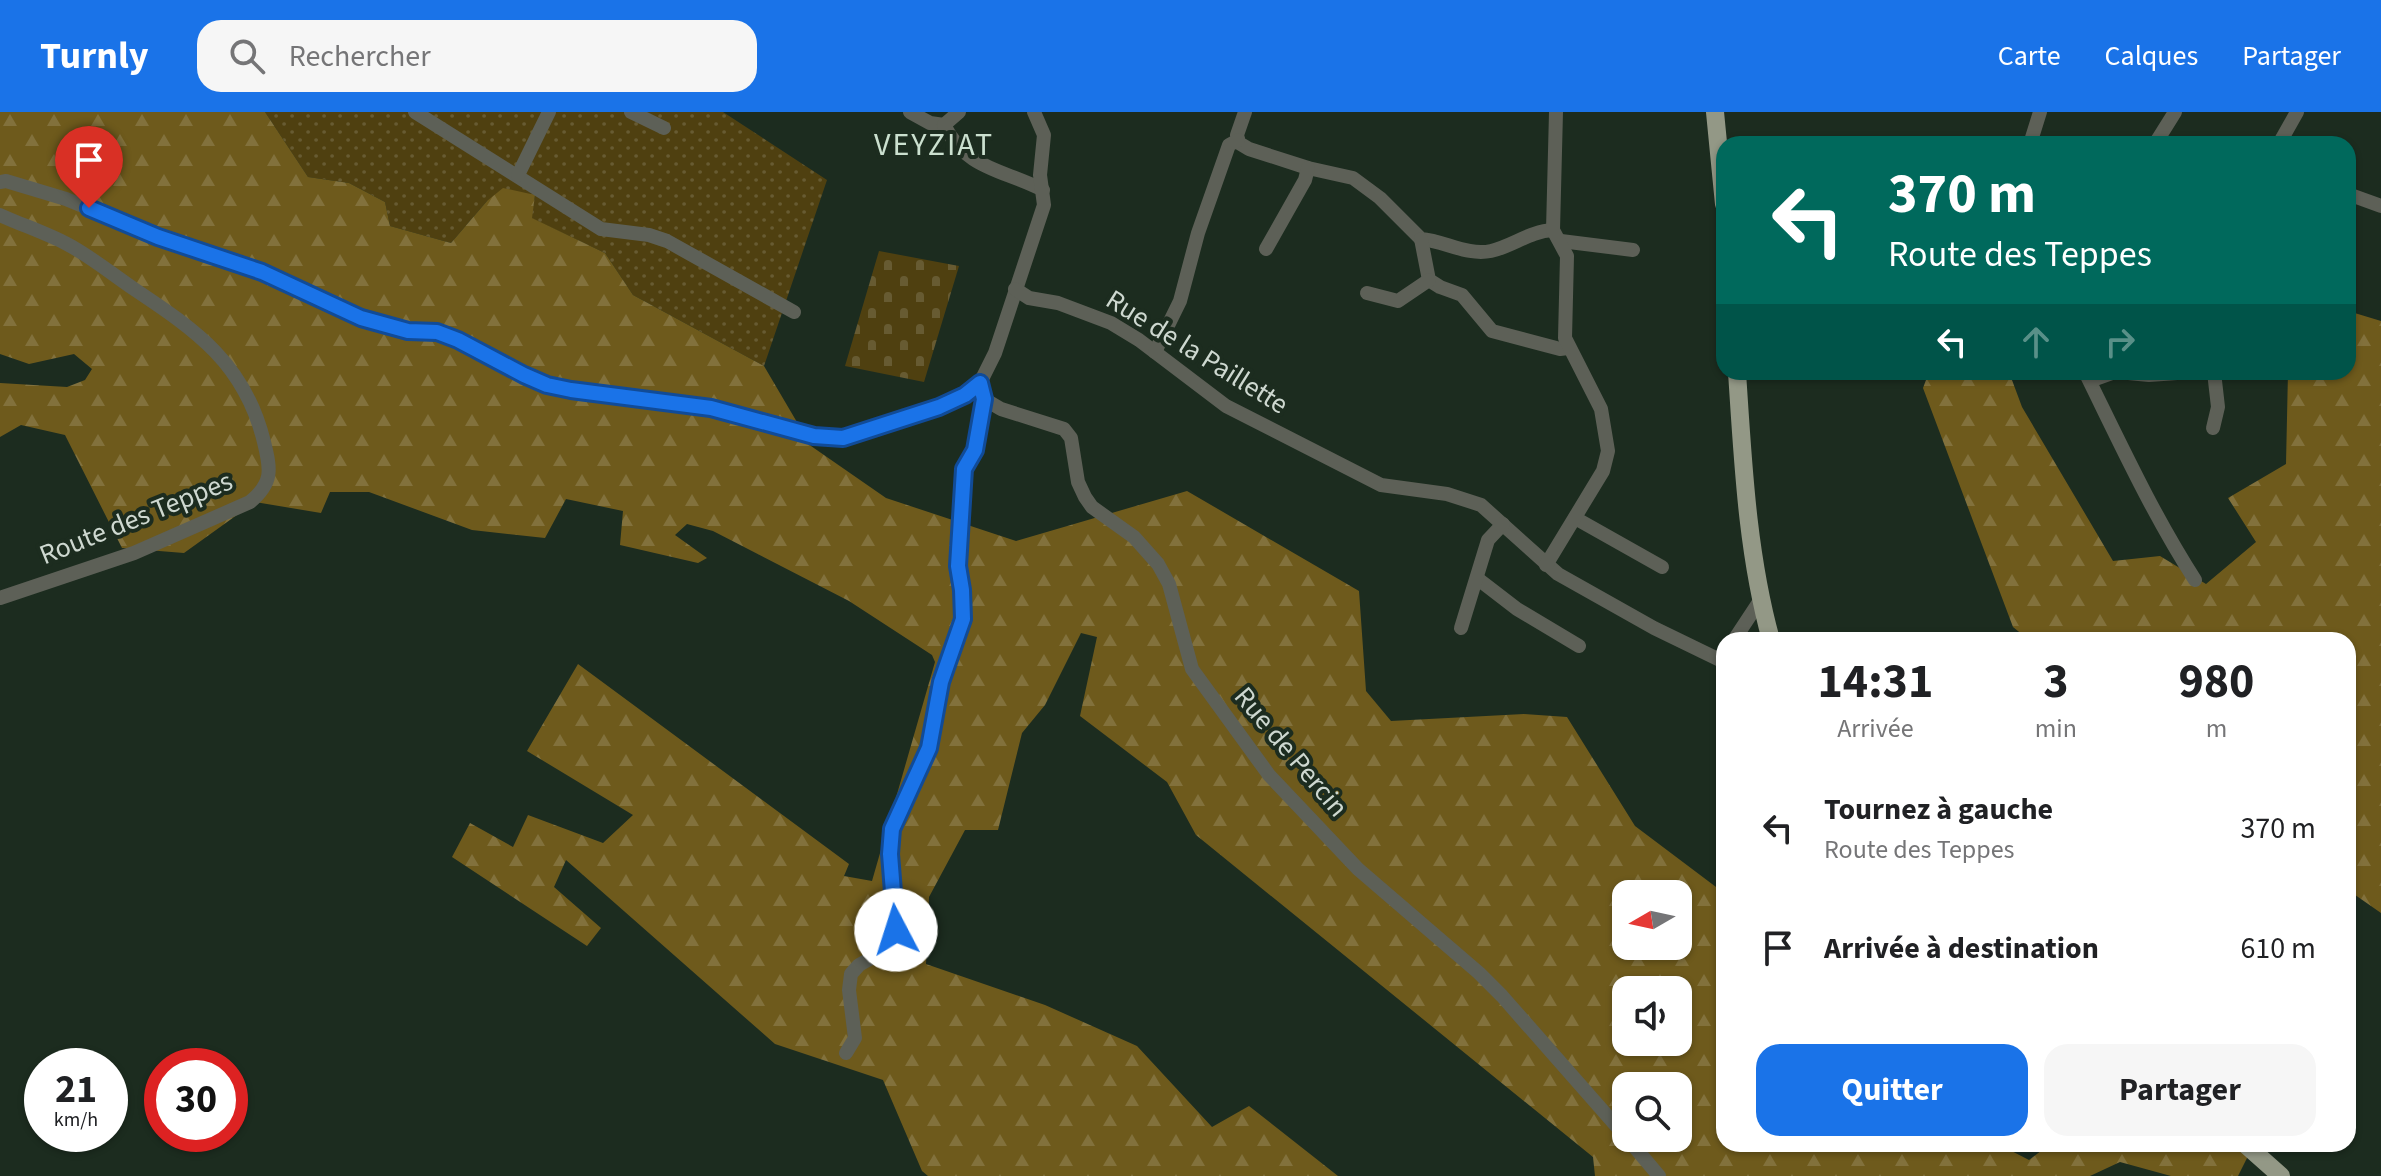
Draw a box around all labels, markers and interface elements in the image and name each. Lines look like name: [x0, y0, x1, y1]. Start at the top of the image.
search box: [197, 20, 757, 92]
text: Turnly: [40, 29, 149, 83]
icon: search: [225, 34, 269, 78]
text: Rechercher: [289, 35, 431, 78]
text: Carte: [1998, 36, 2061, 76]
text: Calques: [2105, 36, 2198, 76]
text: Partager: [2242, 36, 2341, 76]
district label: VEYZIAT: [874, 122, 994, 168]
pin: [55, 126, 123, 208]
icon: arrive: [67, 138, 111, 182]
text: 370 m: [1888, 155, 2036, 234]
icon: left: [1756, 168, 1860, 272]
text: Route des Teppes: [1888, 229, 2152, 280]
street label: Rue de la Paillette: [1098, 280, 1296, 424]
icon: left: [1930, 320, 1974, 364]
icon: ahead: [2014, 320, 2058, 364]
icon: right: [2098, 320, 2142, 364]
street label: Route des Teppes: [33, 461, 239, 575]
text: 14:31: [1817, 648, 1933, 716]
text: 3: [2043, 648, 2069, 716]
text: 980: [2178, 648, 2254, 716]
street label: Rue de Percin: [1225, 678, 1357, 826]
text: Arrivée: [1837, 710, 1914, 747]
text: min: [2035, 710, 2077, 747]
text: m: [2206, 710, 2227, 747]
text: Tournez à gauche: [1824, 788, 2053, 831]
icon: left: [1756, 806, 1800, 850]
text: 370 m: [2240, 807, 2316, 850]
text: Route des Teppes: [1824, 831, 2014, 868]
north arrow: [1612, 880, 1692, 960]
map controls: [1612, 880, 1692, 1152]
position arrow: [854, 888, 938, 972]
icon: arrive: [1756, 926, 1800, 970]
text: Arrivée à destination: [1824, 927, 2099, 970]
text: 610 m: [2240, 927, 2316, 970]
button: sound: [1612, 976, 1692, 1056]
button: Quitter: [1756, 1044, 2028, 1136]
button: Partager: [2044, 1044, 2316, 1136]
speed limit sign: 30: [144, 1048, 248, 1152]
text: 21: [55, 1061, 97, 1118]
button: search: [1612, 1072, 1692, 1152]
text: km/h: [54, 1106, 98, 1134]

